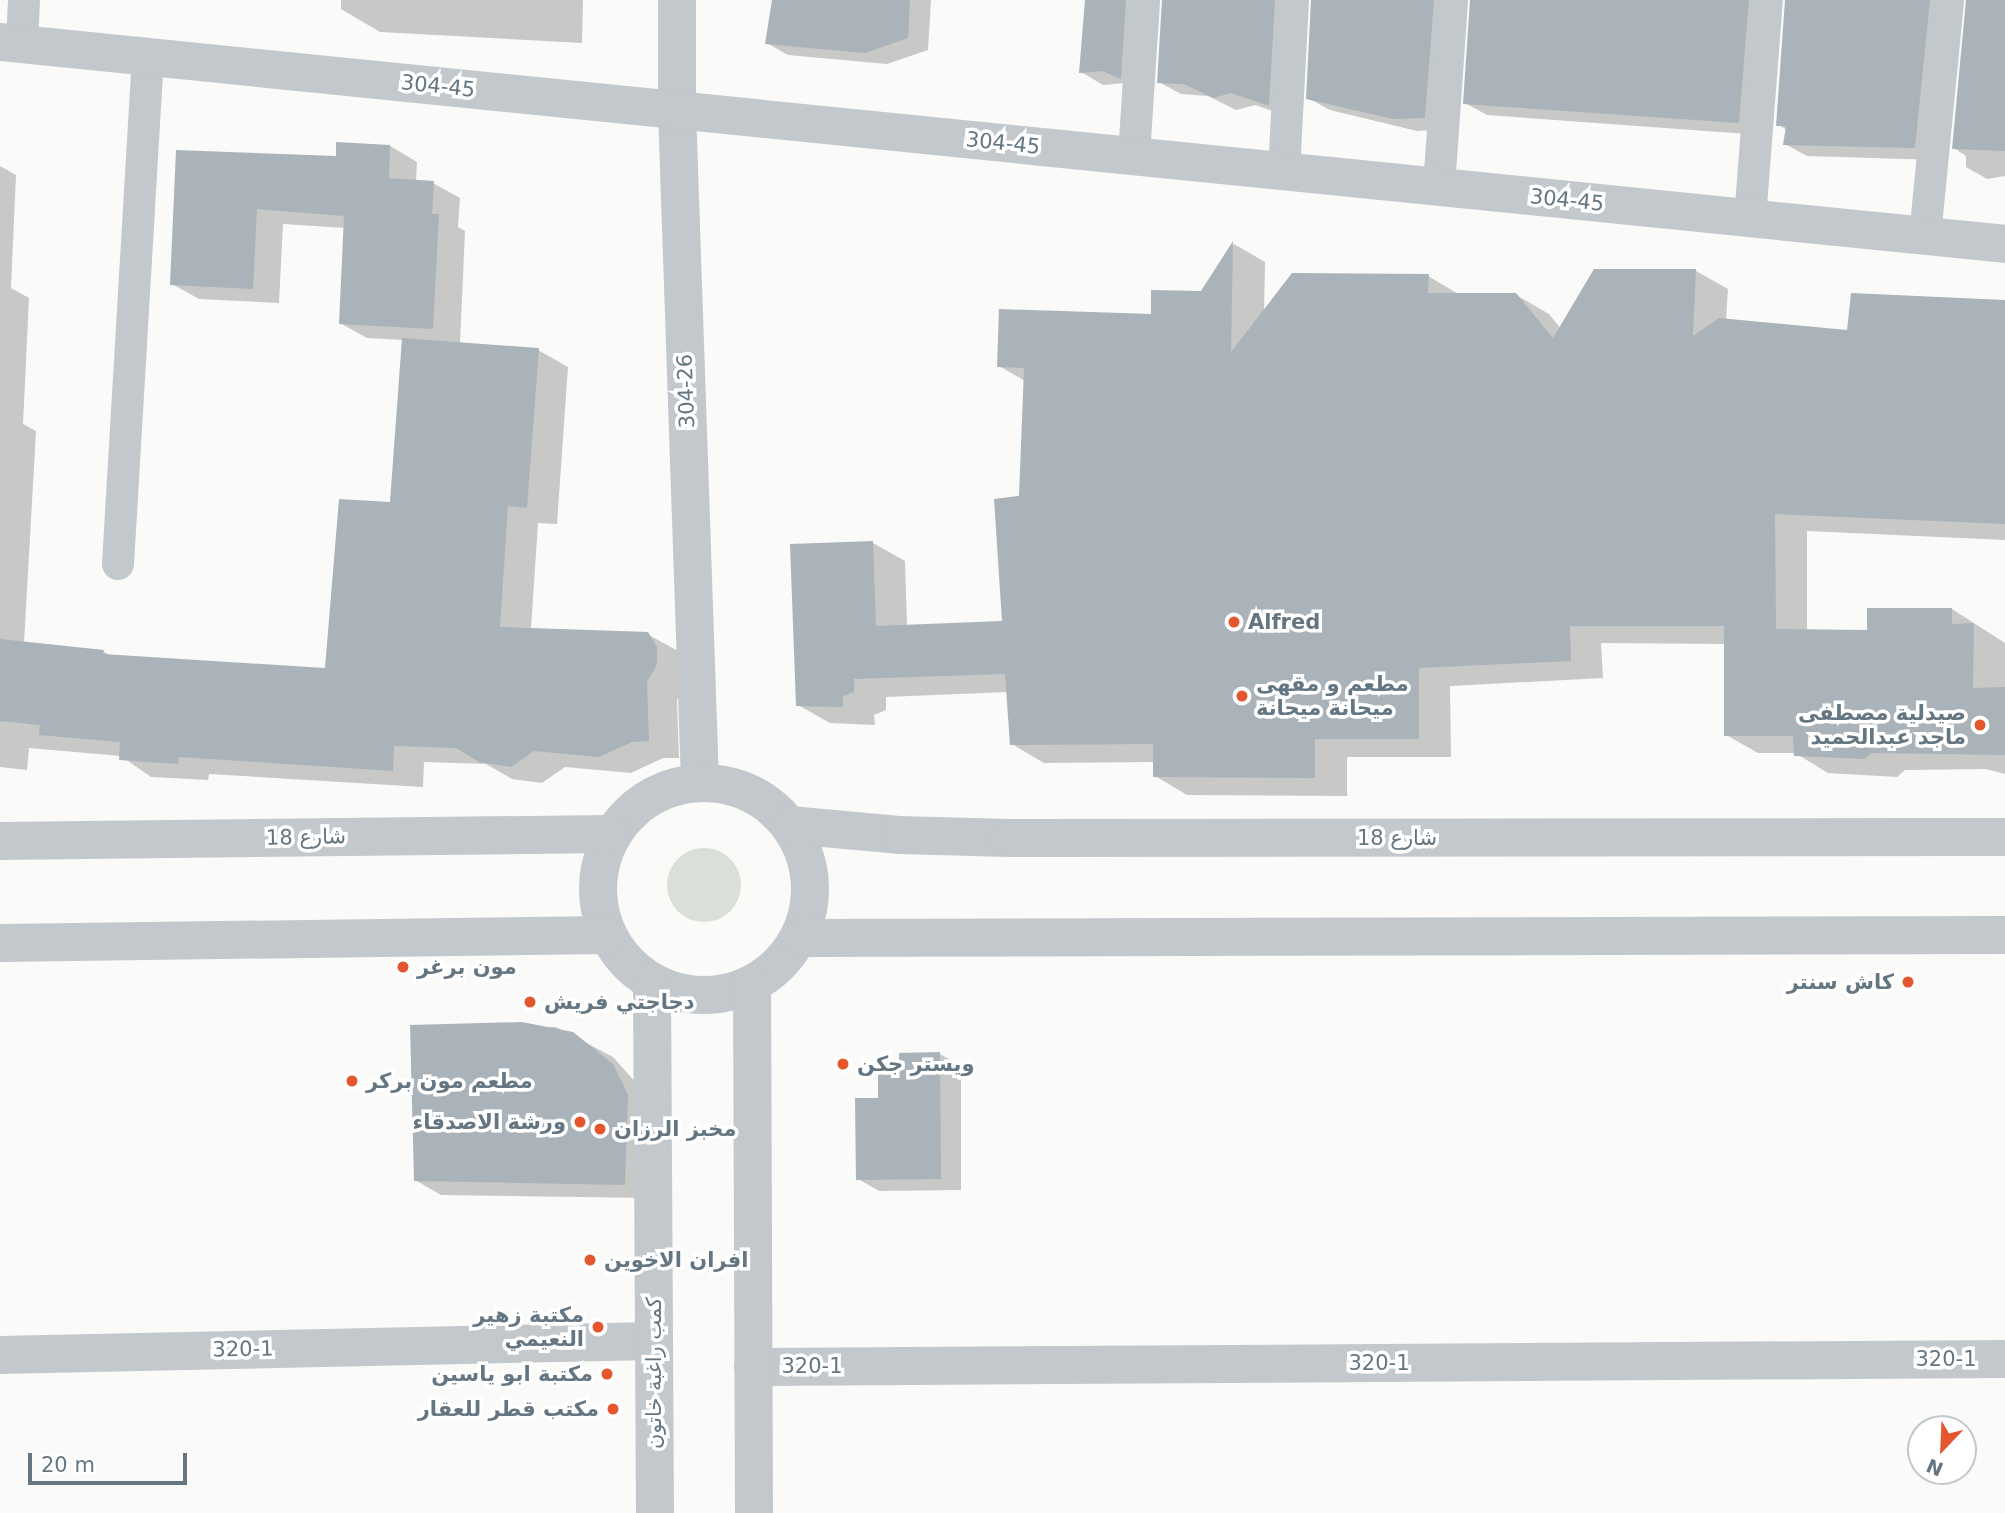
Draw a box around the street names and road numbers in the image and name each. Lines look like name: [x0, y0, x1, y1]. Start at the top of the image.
street label: 304-45: [400, 70, 476, 102]
street label: 304-45: [965, 127, 1041, 159]
street label: 304-45: [1529, 184, 1605, 216]
street label: 304-26: [672, 353, 700, 429]
street label: شارع 18: [266, 824, 346, 850]
street label: شارع 18: [1357, 825, 1437, 851]
street label: كمب راغبة خاتون: [641, 1297, 667, 1449]
street label: 320-1: [212, 1336, 274, 1362]
street label: 320-1: [1915, 1346, 1977, 1372]
street label: 320-1: [1348, 1350, 1410, 1376]
street label: 320-1: [781, 1353, 843, 1379]

